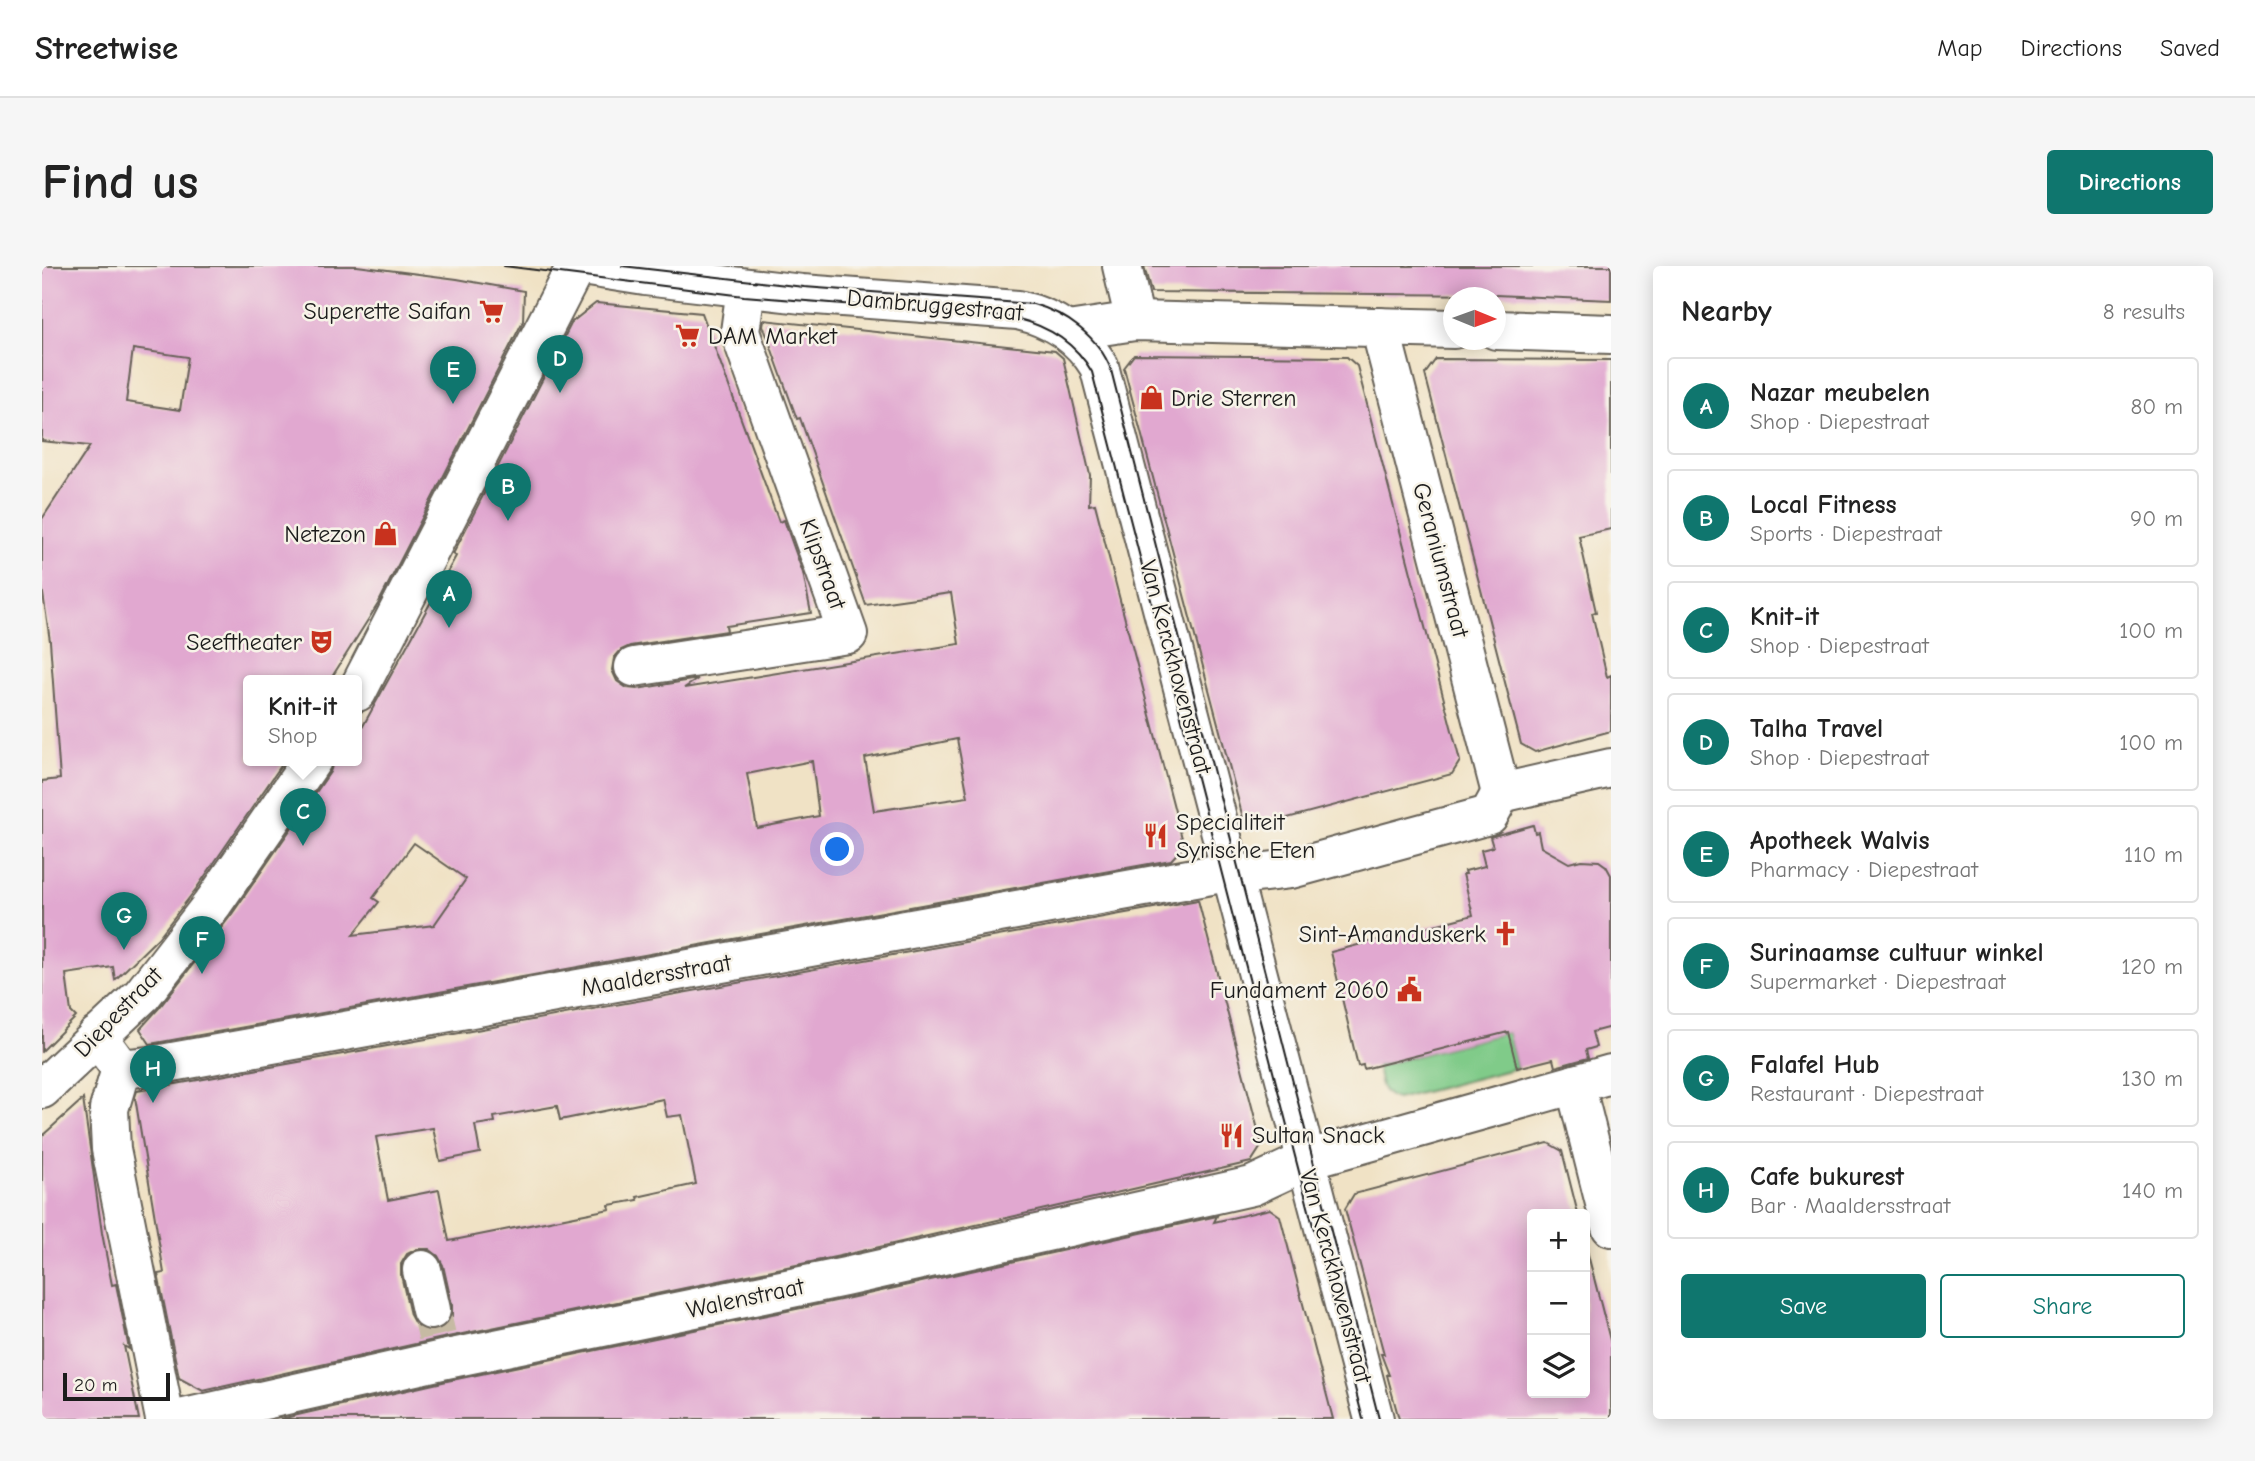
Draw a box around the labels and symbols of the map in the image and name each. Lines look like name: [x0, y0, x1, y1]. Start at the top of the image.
street label: Dambruggestraat: [846, 283, 1025, 327]
north arrow: [1443, 287, 1506, 350]
place label: Superette Saifan: [304, 297, 471, 325]
supermarket icon: Superette Saifan: [477, 297, 505, 325]
supermarket icon: DAM Market: [674, 322, 702, 350]
place label: DAM Market: [708, 322, 838, 350]
pin: D: [537, 335, 583, 393]
pin: E: [430, 346, 476, 404]
shop icon: Drie Sterren: [1137, 384, 1165, 412]
place label: Drie Sterren: [1171, 384, 1296, 412]
pin: B: [485, 463, 531, 521]
street label: Geraniumstraat: [1407, 480, 1475, 642]
street label: Klipstraat: [794, 515, 853, 614]
place label: Netezon: [284, 520, 366, 548]
shop icon: Netezon: [372, 520, 400, 548]
street label: Van Kerckhovenstraat: [1134, 557, 1218, 778]
pin: A: [426, 570, 472, 628]
place label: Seeftheater: [186, 628, 302, 656]
theatre icon: Seeftheater: [308, 628, 336, 656]
pin: C: [280, 788, 326, 846]
place label: Specialiteit Syrische Eten: [1176, 808, 1315, 864]
restaurant icon: Specialiteit Syrische Eten: [1142, 822, 1170, 850]
your location: [820, 832, 854, 866]
pin: G: [101, 892, 147, 950]
pin: F: [179, 916, 225, 974]
place label: Sint-Amanduskerk: [1299, 920, 1486, 948]
church icon: Sint-Amanduskerk: [1492, 920, 1520, 948]
street label: Maaldersstraat: [579, 948, 734, 1002]
street label: Diepestraat: [68, 960, 169, 1063]
place label: Fundament 2060: [1210, 976, 1389, 1004]
public building icon: Fundament 2060: [1395, 976, 1423, 1004]
pin: H: [130, 1045, 176, 1103]
restaurant icon: Sultan Snack: [1218, 1121, 1246, 1149]
place label: Sultan Snack: [1252, 1121, 1385, 1149]
street label: Van Kerckhovenstraat: [1294, 1166, 1378, 1387]
street label: Walenstraat: [684, 1272, 808, 1324]
scale bar: [63, 1370, 170, 1402]

